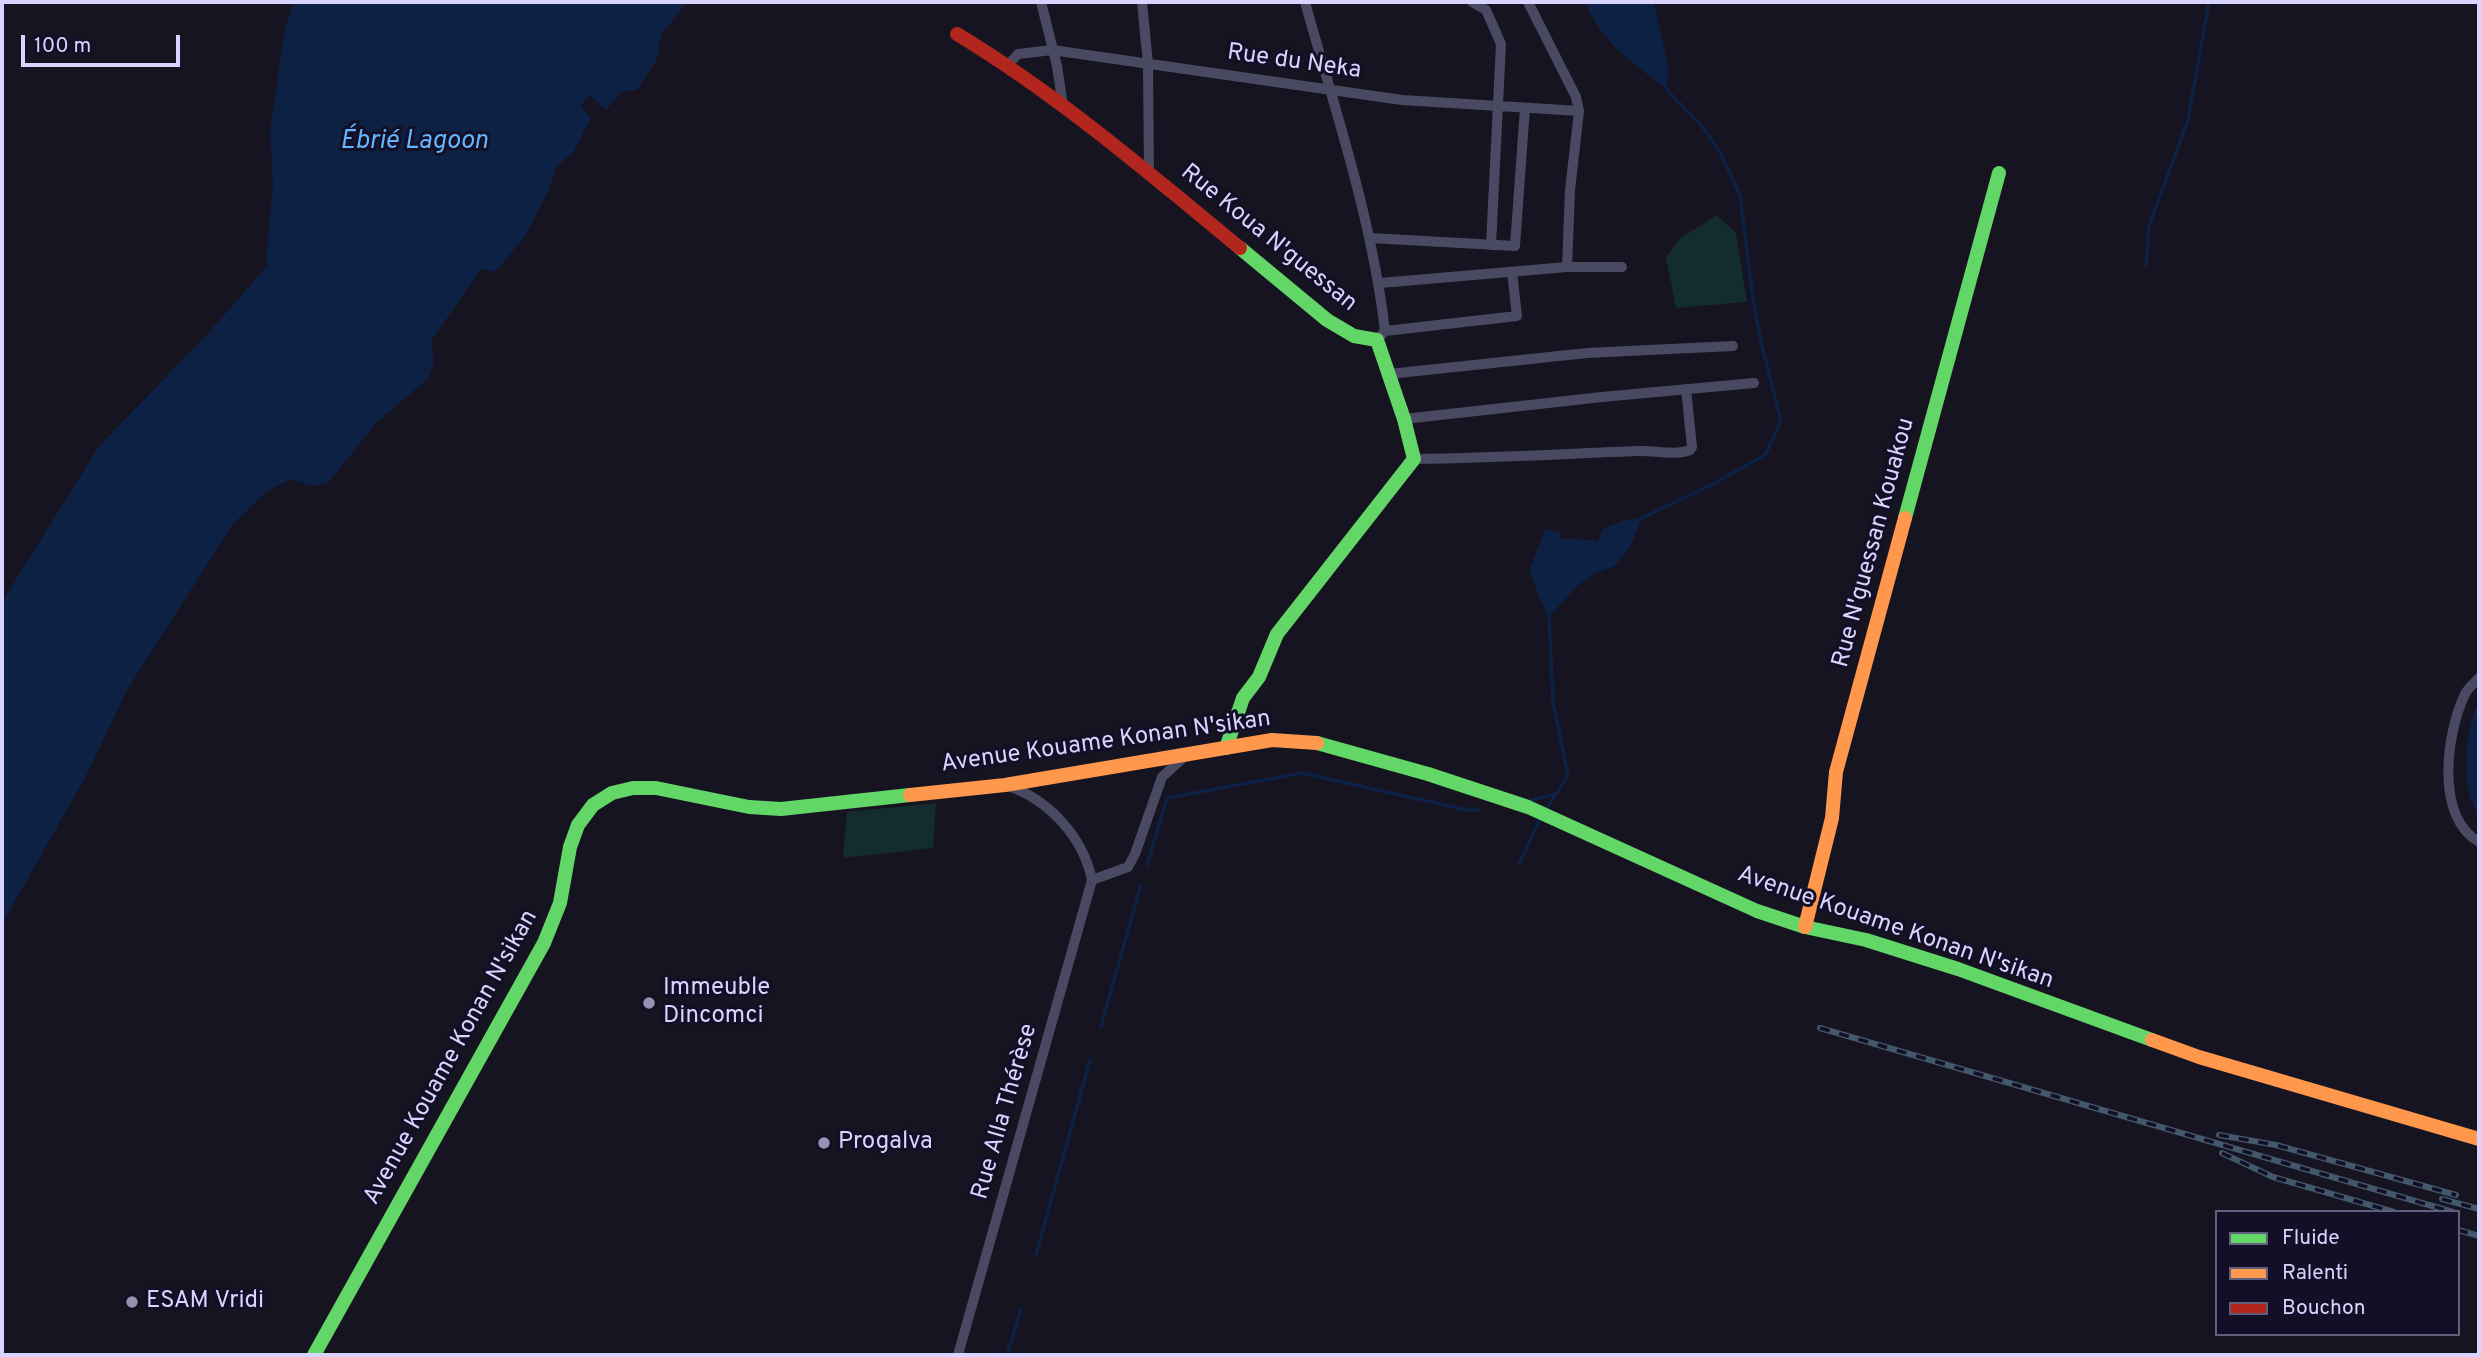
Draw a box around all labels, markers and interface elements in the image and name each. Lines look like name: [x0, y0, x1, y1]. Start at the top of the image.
scale bar: [24, 21, 184, 65]
text: 100 m: [34, 33, 91, 60]
street label: Rue du Neka: [1225, 39, 1363, 87]
water label: Ébrié Lagoon: [340, 127, 488, 159]
street label: Rue Koua N'guessan: [1174, 159, 1362, 319]
street label: Rue N'guessan Kouakou: [1828, 415, 1922, 671]
street label: Avenue Kouame Konan N'sikan: [939, 706, 1273, 780]
street label: Avenue Kouame Konan N'sikan: [1733, 861, 2057, 997]
street label: Avenue Kouame Konan N'sikan: [359, 906, 545, 1210]
place label: Immeuble Dincomci: [663, 975, 770, 1031]
marker: Immeuble Dincomci: [641, 995, 657, 1011]
street label: Rue Alla Thérèse: [967, 1021, 1045, 1203]
place label: Progalva: [838, 1129, 933, 1157]
marker: Progalva: [816, 1135, 832, 1151]
legend: [2215, 1210, 2460, 1336]
text: Fluide: [2282, 1225, 2340, 1252]
text: Ralenti: [2282, 1260, 2348, 1287]
place label: ESAM Vridi: [146, 1288, 264, 1316]
marker: ESAM Vridi: [124, 1294, 140, 1310]
text: Bouchon: [2282, 1295, 2365, 1322]

